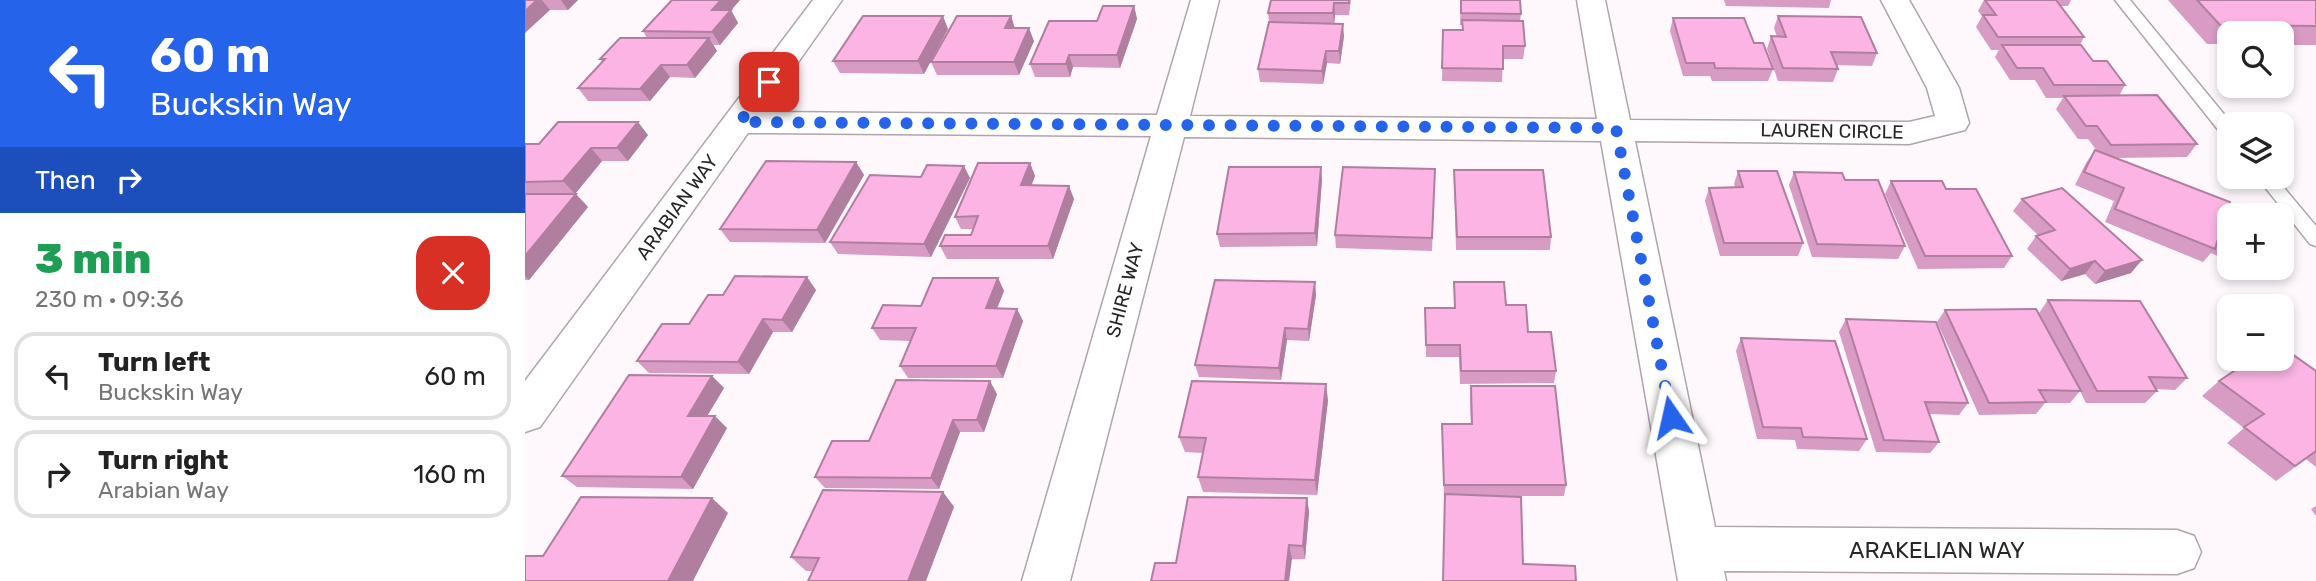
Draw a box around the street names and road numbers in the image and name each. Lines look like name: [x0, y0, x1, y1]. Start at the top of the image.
street label: LAUREN CIRCLE: [1760, 118, 1904, 144]
street label: ARABIAN WAY: [631, 150, 723, 264]
street label: SHIRE WAY: [1101, 240, 1149, 340]
street label: ARAKELIAN WAY: [1849, 536, 2025, 564]

